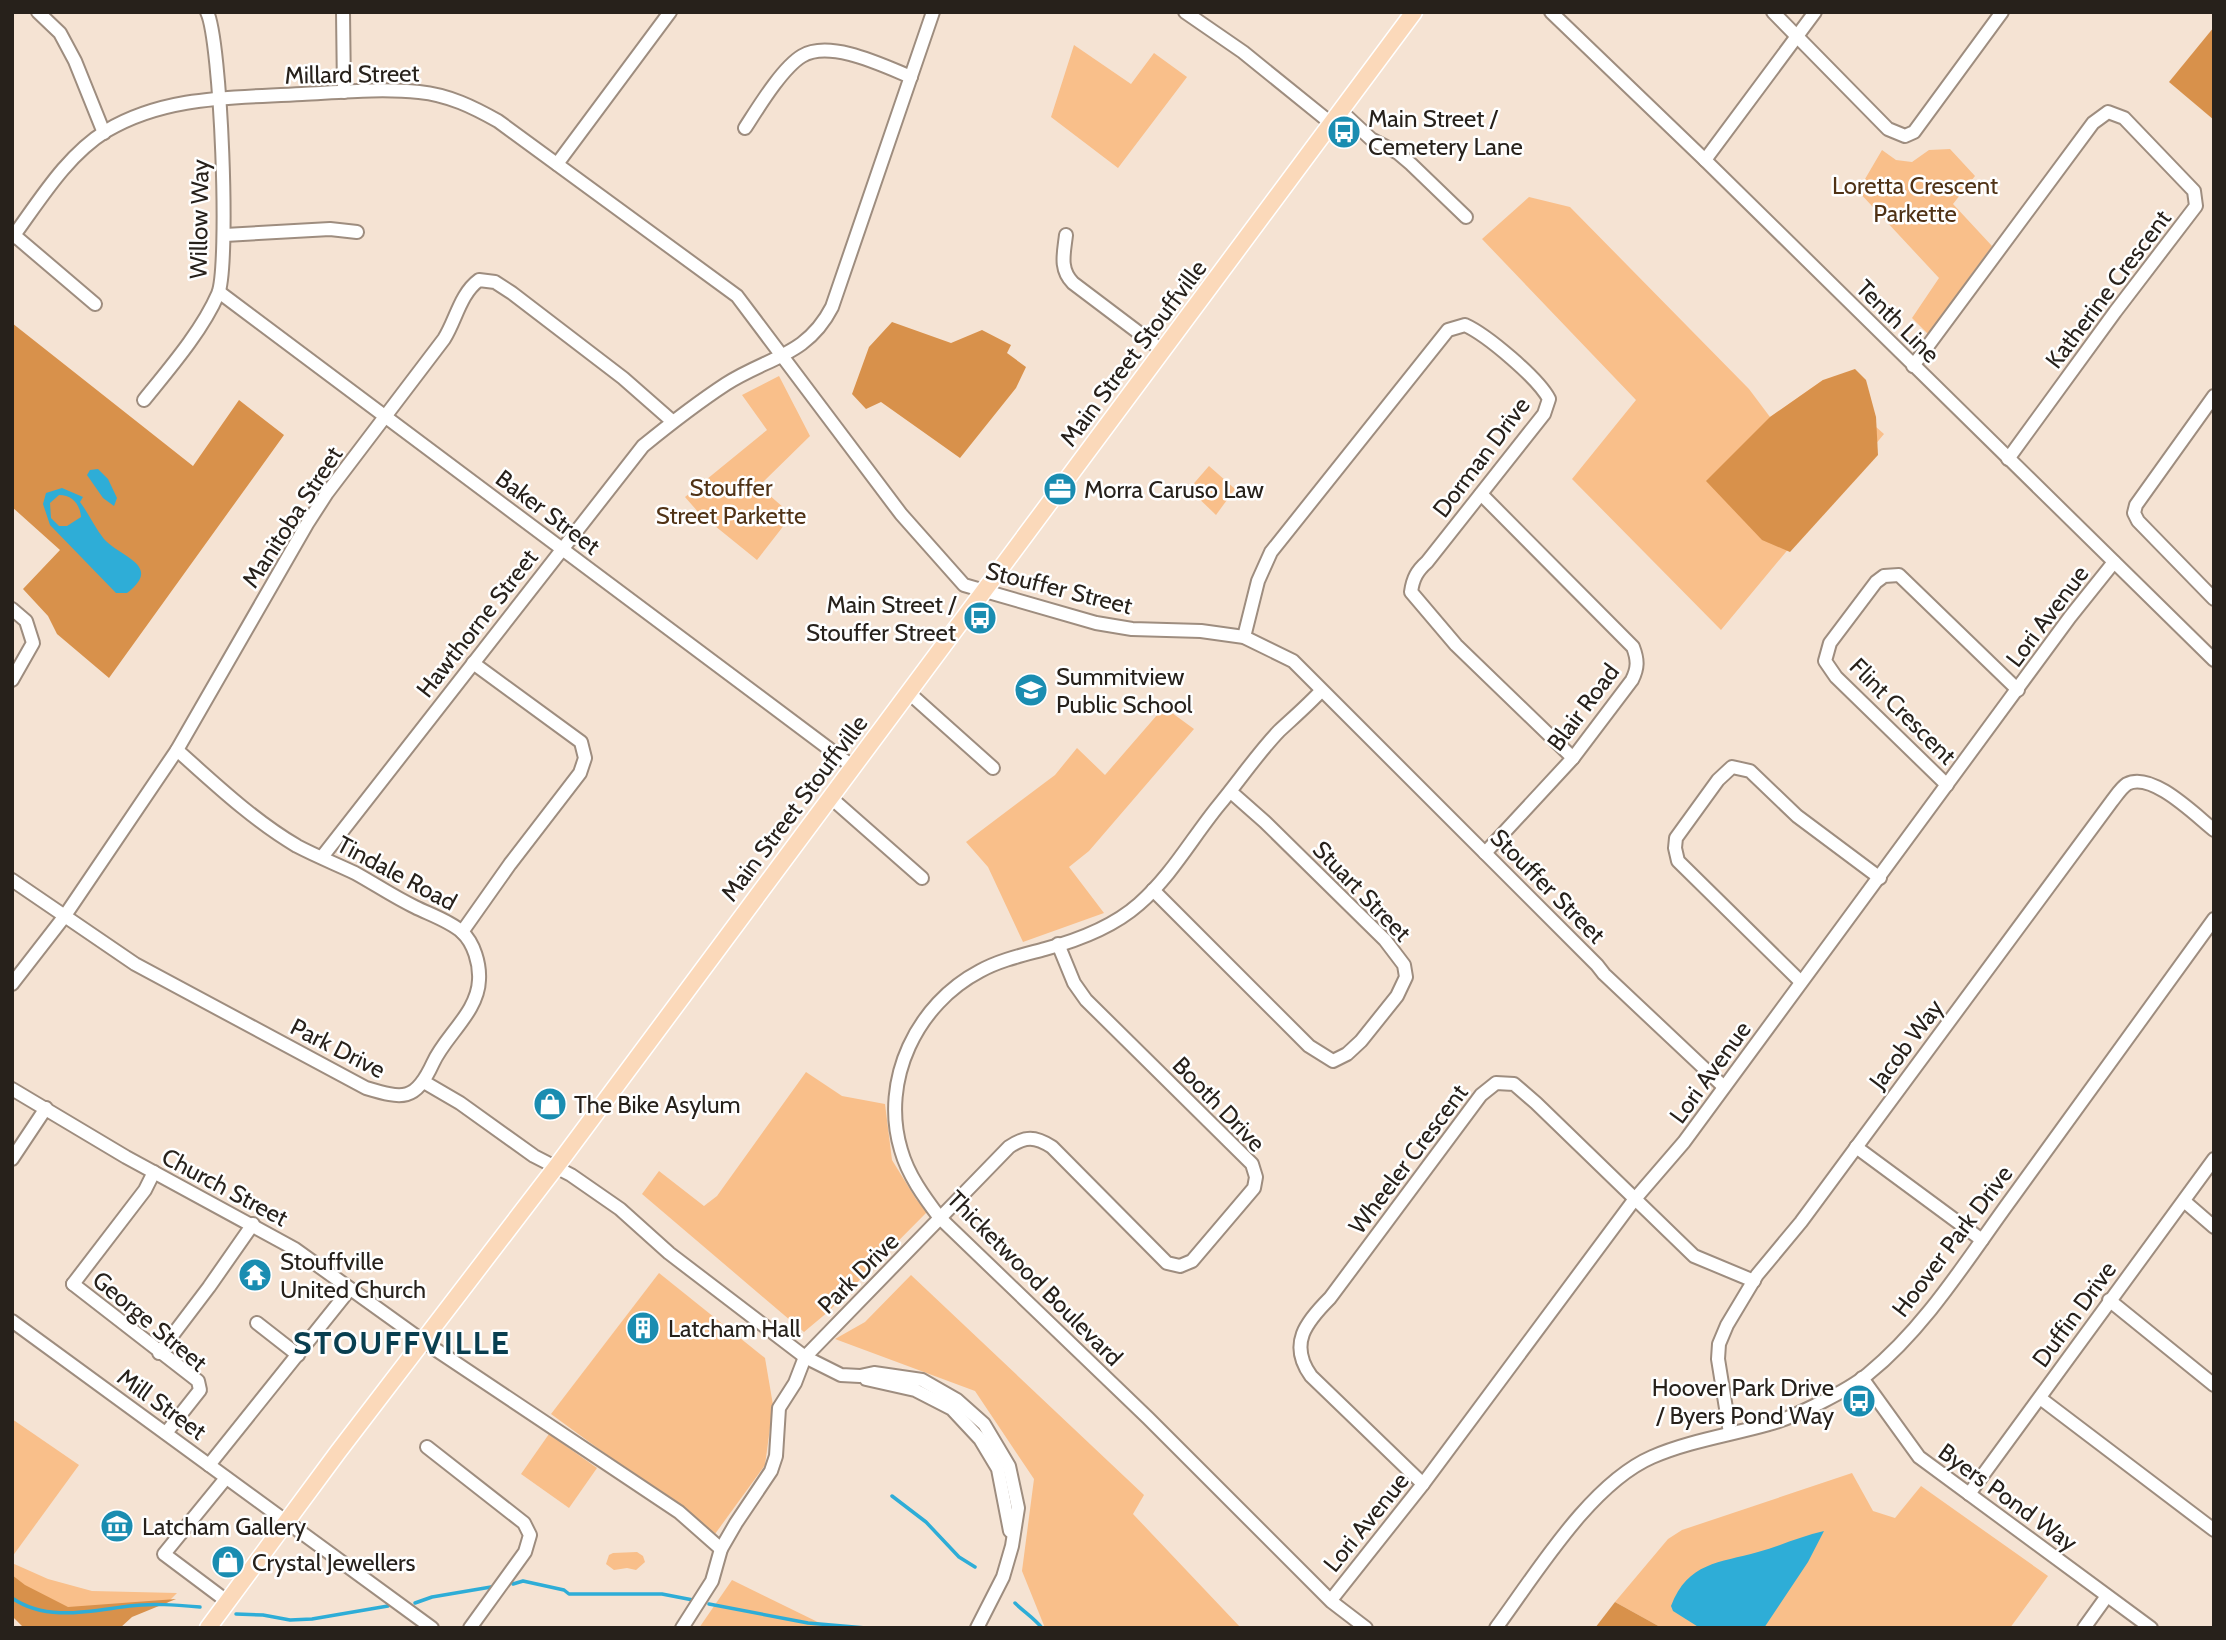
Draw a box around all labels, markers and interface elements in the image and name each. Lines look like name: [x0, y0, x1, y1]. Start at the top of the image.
street label: Millard Street: [284, 58, 420, 90]
place label: Main Street / Cemetery Lane: [1368, 104, 1523, 161]
bus stop icon: Main Street / Cemetery Lane: [1325, 113, 1363, 151]
street label: Willow Way: [183, 159, 215, 279]
park label: Loretta Crescent Parkette: [1832, 171, 1998, 228]
street label: Katherine Crescent: [2039, 204, 2177, 374]
street label: Main Street Stouffville: [1054, 254, 1212, 452]
street label: Tenth Line: [1850, 273, 1946, 369]
street label: Dorman Drive: [1426, 391, 1536, 523]
street label: Manitoba Street: [236, 441, 348, 593]
street label: Baker Street: [490, 463, 606, 561]
office icon: Morra Caruso Law: [1041, 470, 1079, 508]
park label: Stouffer Street Parkette: [656, 473, 806, 530]
place label: Morra Caruso Law: [1084, 475, 1265, 504]
street label: Hawthorne Street: [410, 543, 544, 703]
street label: Stouffer Street: [983, 556, 1135, 620]
street label: Lori Avenue: [2000, 560, 2094, 672]
place label: Main Street / Stouffer Street: [806, 590, 957, 647]
bus stop icon: Main Street / Stouffer Street: [961, 599, 999, 637]
street label: Flint Crescent: [1844, 652, 1962, 770]
street label: Blair Road: [1541, 658, 1625, 756]
place label: Summitview Public School: [1056, 662, 1193, 719]
school or university icon: Summitview Public School: [1012, 671, 1050, 709]
street label: Main Street Stouffville: [715, 709, 873, 907]
street label: Stouffer Street: [1485, 823, 1611, 949]
street label: Tindale Road: [332, 829, 462, 917]
street label: Stuart Street: [1307, 835, 1417, 947]
street label: Jacob Way: [1862, 993, 1949, 1095]
street label: Park Drive: [286, 1012, 390, 1084]
street label: Lori Avenue: [1663, 1015, 1757, 1129]
street label: Booth Drive: [1167, 1050, 1271, 1158]
street label: Wheeler Crescent: [1342, 1079, 1474, 1239]
shop icon: The Bike Asylum: [531, 1085, 569, 1123]
place label: The Bike Asylum: [574, 1090, 741, 1119]
street label: Church Street: [157, 1142, 293, 1232]
street label: Hoover Park Drive: [1886, 1160, 2018, 1322]
street label: Thicketwood Boulevard: [941, 1184, 1129, 1372]
street label: Park Drive: [812, 1227, 904, 1319]
place label: Stouffville United Church: [280, 1247, 426, 1304]
temple icon: Stouffville United Church: [236, 1256, 274, 1294]
street label: Duffin Drive: [2026, 1256, 2122, 1372]
street label: George Street: [87, 1265, 213, 1377]
building icon: Latcham Hall: [624, 1309, 662, 1347]
place label: Latcham Hall: [668, 1314, 801, 1343]
district label: STOUFFVILLE: [293, 1323, 511, 1362]
street label: Mill Street: [112, 1362, 212, 1446]
place label: Hoover Park Drive / Byers Pond Way: [1652, 1373, 1834, 1430]
bus stop icon: Hoover Park Drive / Byers Pond Way: [1840, 1382, 1878, 1420]
street label: Byers Pond Way: [1933, 1437, 2083, 1557]
street label: Lori Avenue: [1317, 1467, 1415, 1577]
museum icon: Latcham Gallery: [98, 1507, 136, 1545]
place label: Latcham Gallery: [142, 1512, 306, 1541]
shop icon: Crystal Jewellers: [209, 1543, 247, 1581]
place label: Crystal Jewellers: [252, 1548, 416, 1577]

